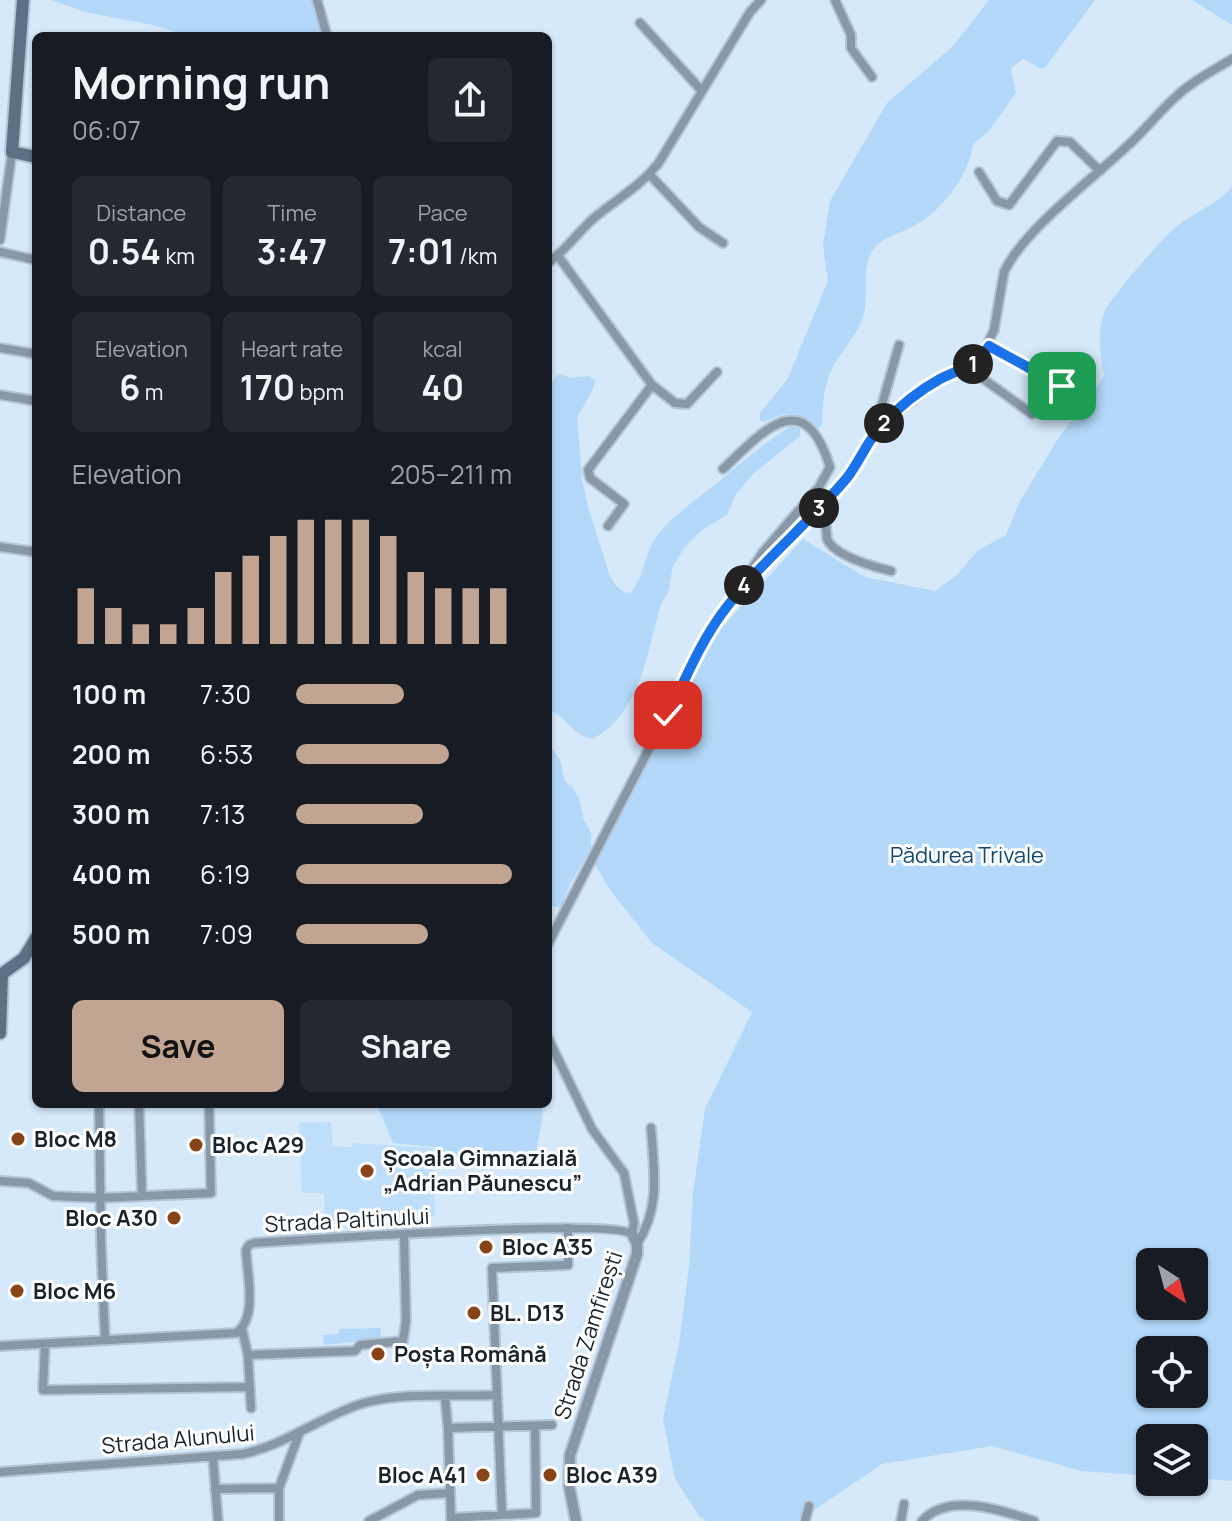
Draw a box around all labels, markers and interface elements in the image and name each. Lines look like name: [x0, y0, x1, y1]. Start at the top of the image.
text: Morning run: [72, 52, 330, 112]
button: share: [428, 58, 512, 142]
text: 06:07: [72, 112, 141, 148]
text: Distance: [96, 198, 186, 228]
text: Time: [267, 198, 317, 228]
text: Pace: [418, 198, 468, 228]
text: 0.54: [88, 228, 161, 274]
text: 3:47: [257, 228, 327, 274]
text: 7:01: [388, 228, 455, 274]
text: km: [161, 241, 195, 271]
text: /km: [455, 241, 497, 271]
text: Elevation: [95, 334, 188, 364]
text: Heart rate: [241, 334, 343, 364]
text: kcal: [423, 334, 463, 364]
pin: 1: [953, 344, 993, 384]
text: 1: [968, 349, 978, 379]
pin: [1028, 352, 1096, 420]
text: 6: [119, 364, 140, 410]
text: 170: [240, 364, 295, 410]
text: 40: [421, 364, 464, 410]
icon: arrive: [1040, 364, 1084, 408]
text: m: [140, 377, 163, 407]
text: bpm: [295, 377, 344, 407]
pin: 2: [864, 403, 904, 443]
text: 2: [877, 408, 891, 438]
text: Elevation: [72, 456, 182, 492]
text: 205–211 m: [390, 456, 512, 492]
pin: 3: [799, 488, 839, 528]
text: 3: [813, 493, 825, 523]
pin: 4: [724, 565, 764, 605]
text: 4: [737, 570, 751, 600]
text: 100 m: [72, 676, 146, 712]
text: 7:30: [200, 676, 251, 712]
pin: [634, 681, 702, 749]
icon: check: [646, 693, 690, 737]
text: 200 m: [72, 736, 150, 772]
text: 6:53: [200, 736, 253, 772]
text: 300 m: [72, 796, 150, 832]
text: 7:13: [200, 796, 245, 832]
park label: Pădurea Trivale: [890, 840, 1044, 870]
text: 400 m: [72, 856, 151, 892]
text: 6:19: [200, 856, 250, 892]
text: 500 m: [72, 916, 150, 952]
text: 7:09: [200, 916, 253, 952]
button: Save: [72, 1000, 284, 1092]
button: Share: [300, 1000, 512, 1092]
place label: Bloc M8: [34, 1124, 117, 1154]
marker: Bloc M8: [9, 1130, 27, 1148]
place label: Bloc A29: [212, 1130, 304, 1160]
marker: Bloc A29: [187, 1136, 205, 1154]
place label: Școala Gimnazială „Adrian Păunescu”: [383, 1143, 582, 1198]
marker: Școala Gimnazială „Adrian Păunescu”: [358, 1162, 376, 1180]
street label: Strada Paltinului: [264, 1201, 430, 1239]
place label: Bloc A30: [65, 1203, 158, 1233]
marker: Bloc A30: [165, 1209, 183, 1227]
place label: Bloc A35: [502, 1232, 593, 1262]
marker: Bloc A35: [477, 1238, 495, 1256]
street label: Strada Zamfirești: [547, 1247, 629, 1423]
north arrow: [1136, 1248, 1208, 1320]
map controls: [1136, 1248, 1208, 1496]
place label: Bloc M6: [33, 1276, 116, 1306]
marker: Bloc M6: [8, 1282, 26, 1300]
place label: BL. D13: [490, 1298, 565, 1328]
marker: BL. D13: [465, 1304, 483, 1322]
button: locate: [1136, 1336, 1208, 1408]
place label: Poșta Română: [394, 1339, 547, 1369]
marker: Poșta Română: [369, 1345, 387, 1363]
street label: Strada Alunului: [100, 1417, 256, 1461]
button: layers: [1136, 1424, 1208, 1496]
place label: Bloc A41: [378, 1460, 467, 1490]
place label: Bloc A39: [566, 1460, 658, 1490]
marker: Bloc A41: [474, 1466, 492, 1484]
marker: Bloc A39: [541, 1466, 559, 1484]

